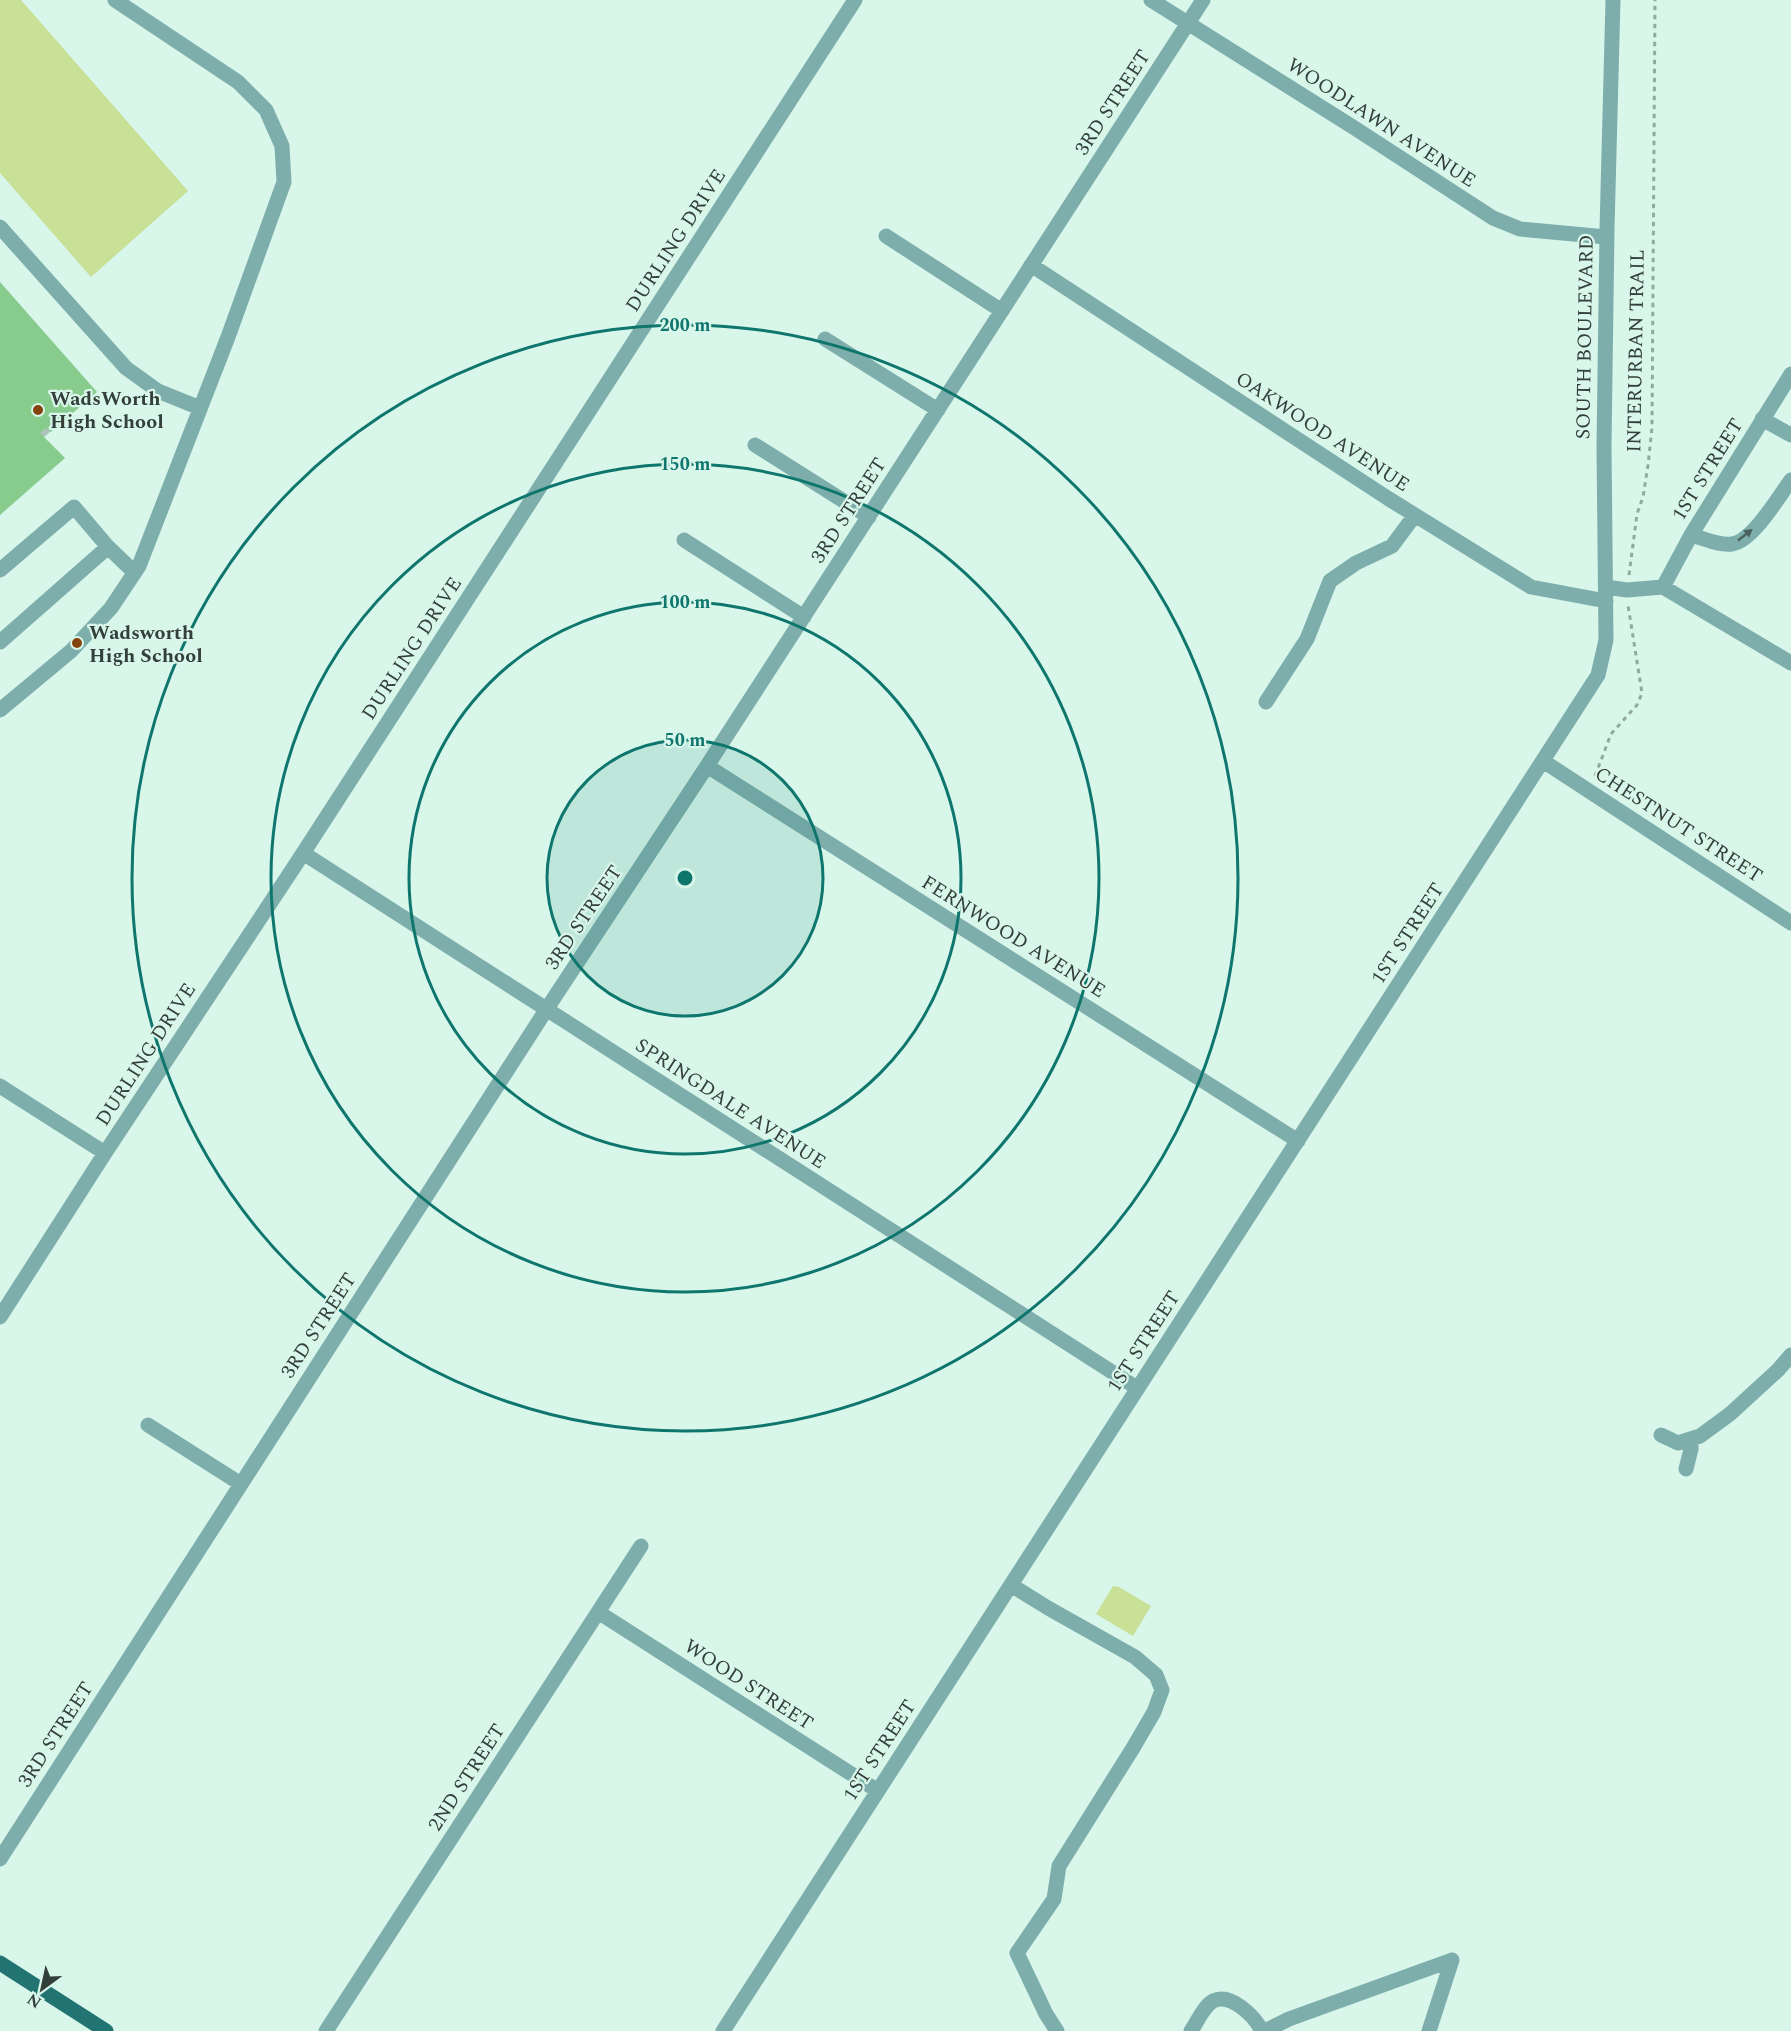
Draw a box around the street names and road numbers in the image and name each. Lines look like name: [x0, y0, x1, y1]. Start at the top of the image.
street label: 3RD STREET: [1067, 44, 1158, 161]
street label: WOODLAWN AVENUE: [1281, 50, 1482, 195]
street label: DURLING DRIVE: [618, 163, 734, 318]
street label: SOUTH BOULEVARD: [1568, 234, 1602, 440]
street label: INTERURBAN TRAIL: [1619, 249, 1653, 453]
street label: OAKWOOD AVENUE: [1229, 364, 1416, 500]
street label: 1ST STREET: [1664, 412, 1751, 527]
street label: 3RD STREET: [803, 452, 894, 569]
street label: DURLING DRIVE: [354, 571, 470, 726]
street label: CHESTNUT STREET: [1589, 759, 1768, 891]
street label: 3RD STREET: [538, 859, 630, 976]
street label: FERNWOOD AVENUE: [915, 868, 1112, 1006]
street label: 1ST STREET: [1364, 877, 1452, 990]
street label: DURLING DRIVE: [88, 977, 204, 1132]
street label: SPRINGDALE AVENUE: [629, 1031, 832, 1177]
street label: 3RD STREET: [273, 1267, 364, 1384]
street label: 1ST STREET: [1100, 1285, 1188, 1398]
street label: WOOD STREET: [678, 1632, 819, 1738]
street label: 3RD STREET: [10, 1676, 101, 1793]
street label: 1ST STREET: [836, 1694, 924, 1807]
street label: 2ND STREET: [421, 1718, 513, 1837]

